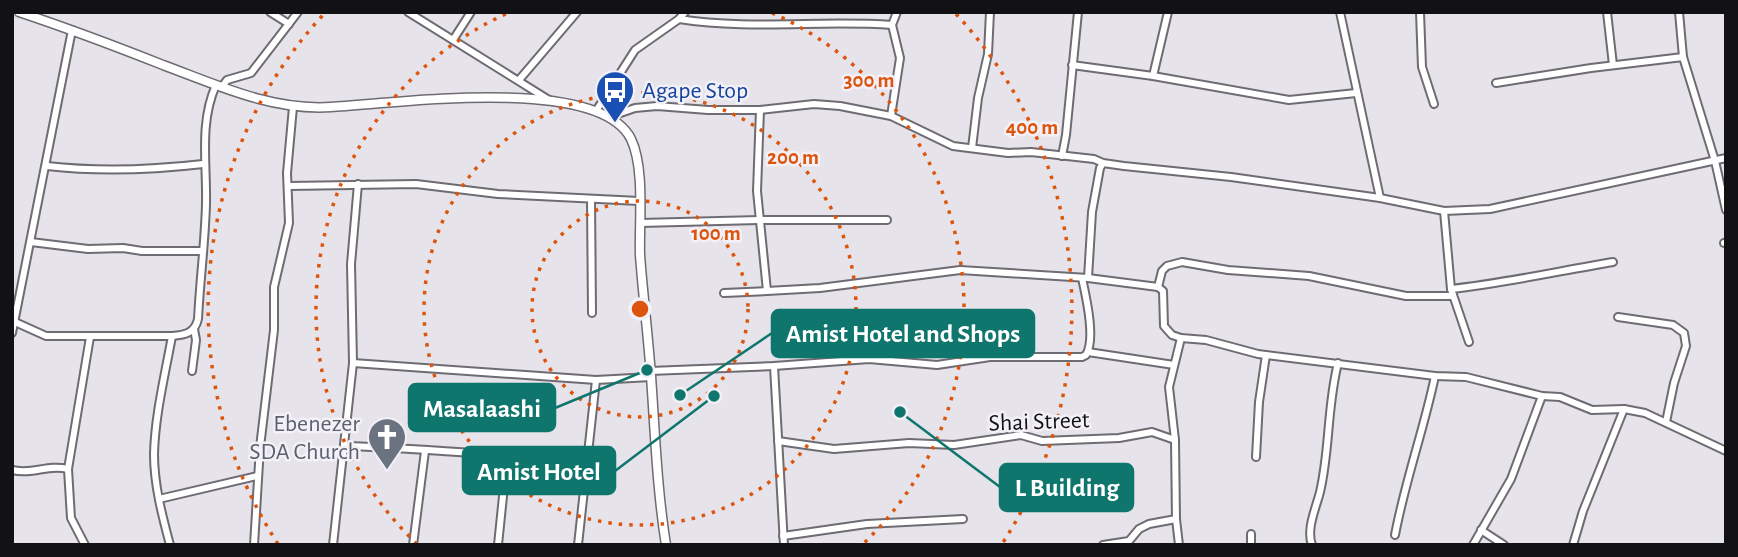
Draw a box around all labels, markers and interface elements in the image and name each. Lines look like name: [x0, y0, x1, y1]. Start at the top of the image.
bus stop icon: Agape Stop: [594, 69, 636, 124]
text: 300 m: [843, 70, 895, 91]
place label: Agape Stop: [642, 79, 748, 103]
text: 400 m: [1006, 117, 1058, 138]
text: 200 m: [767, 147, 819, 168]
text: 100 m: [691, 223, 741, 244]
centre of rings: [628, 297, 652, 321]
callout: Amist Hotel and Shops: [772, 310, 1034, 357]
text: Amist Hotel and Shops: [786, 321, 1020, 347]
callout: Masalaashi: [409, 384, 555, 431]
text: Masalaashi: [423, 396, 541, 422]
street label: Shai Street: [988, 408, 1090, 436]
place label: Ebenezer SDA Church: [249, 412, 360, 464]
church icon: Ebenezer SDA Church: [366, 416, 408, 471]
callout: Amist Hotel: [463, 447, 615, 494]
text: Amist Hotel: [477, 459, 601, 485]
callout: L Building: [1000, 464, 1133, 511]
text: L Building: [1015, 475, 1120, 501]

